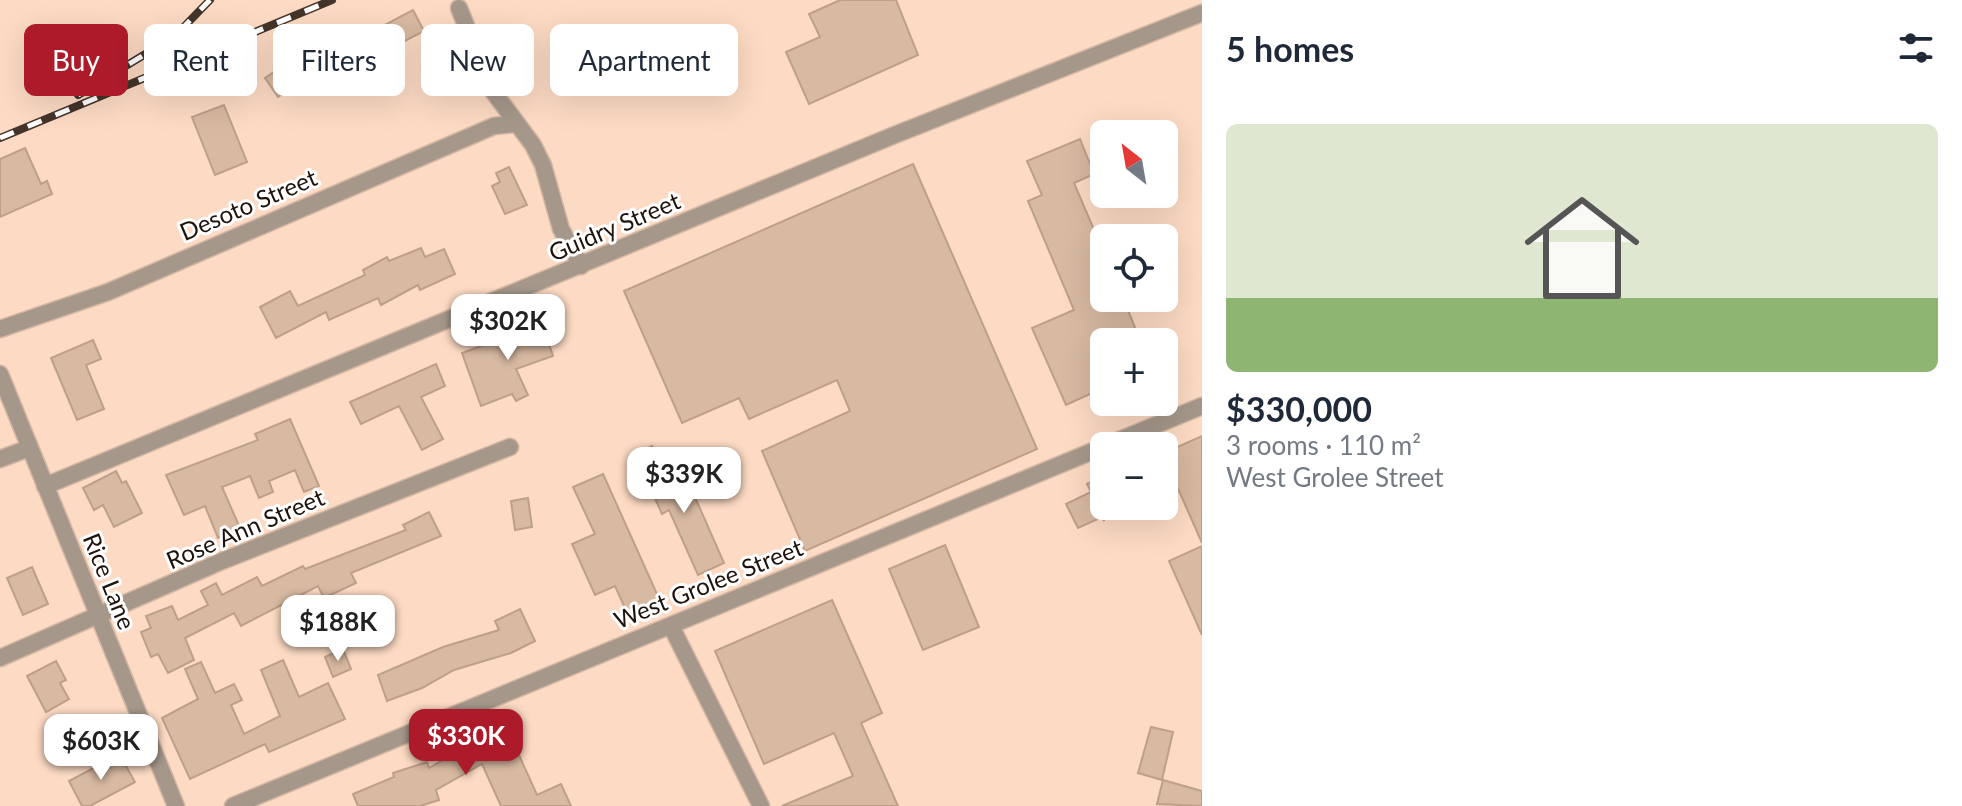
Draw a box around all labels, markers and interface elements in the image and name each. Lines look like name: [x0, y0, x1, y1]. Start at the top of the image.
chip: Buy: [24, 24, 128, 96]
chip: Rent: [144, 24, 257, 96]
chip: Filters: [273, 24, 405, 96]
chip: New: [421, 24, 534, 96]
chip: Apartment: [550, 24, 738, 96]
icon: filters: [1894, 26, 1938, 70]
text: 5 homes: [1226, 28, 1354, 69]
north arrow: [1090, 120, 1178, 208]
map controls: [1090, 120, 1178, 520]
street label: Desoto Street: [175, 162, 321, 246]
icon: home: [1510, 176, 1654, 320]
street label: Guidry Street: [544, 185, 684, 267]
button: locate: [1090, 224, 1178, 312]
pin: $302K: [452, 294, 564, 362]
text: $302K: [469, 304, 547, 336]
button: +: [1090, 328, 1178, 416]
text: $330,000: [1226, 388, 1372, 429]
text: 3 rooms · 110 m²: [1226, 429, 1421, 461]
button: −: [1090, 432, 1178, 520]
pin: $339K: [628, 447, 740, 515]
text: $339K: [645, 457, 723, 489]
text: West Grolee Street: [1226, 461, 1444, 493]
street label: Rose Ann Street: [162, 482, 329, 574]
street label: Rice Lane: [78, 529, 142, 633]
street label: West Grolee Street: [609, 532, 807, 634]
pin: $188K: [282, 595, 394, 663]
text: $188K: [299, 605, 377, 637]
pin: $330K: [410, 709, 522, 777]
pin: $603K: [45, 714, 157, 782]
text: $330K: [427, 719, 505, 751]
text: $603K: [62, 724, 140, 756]

